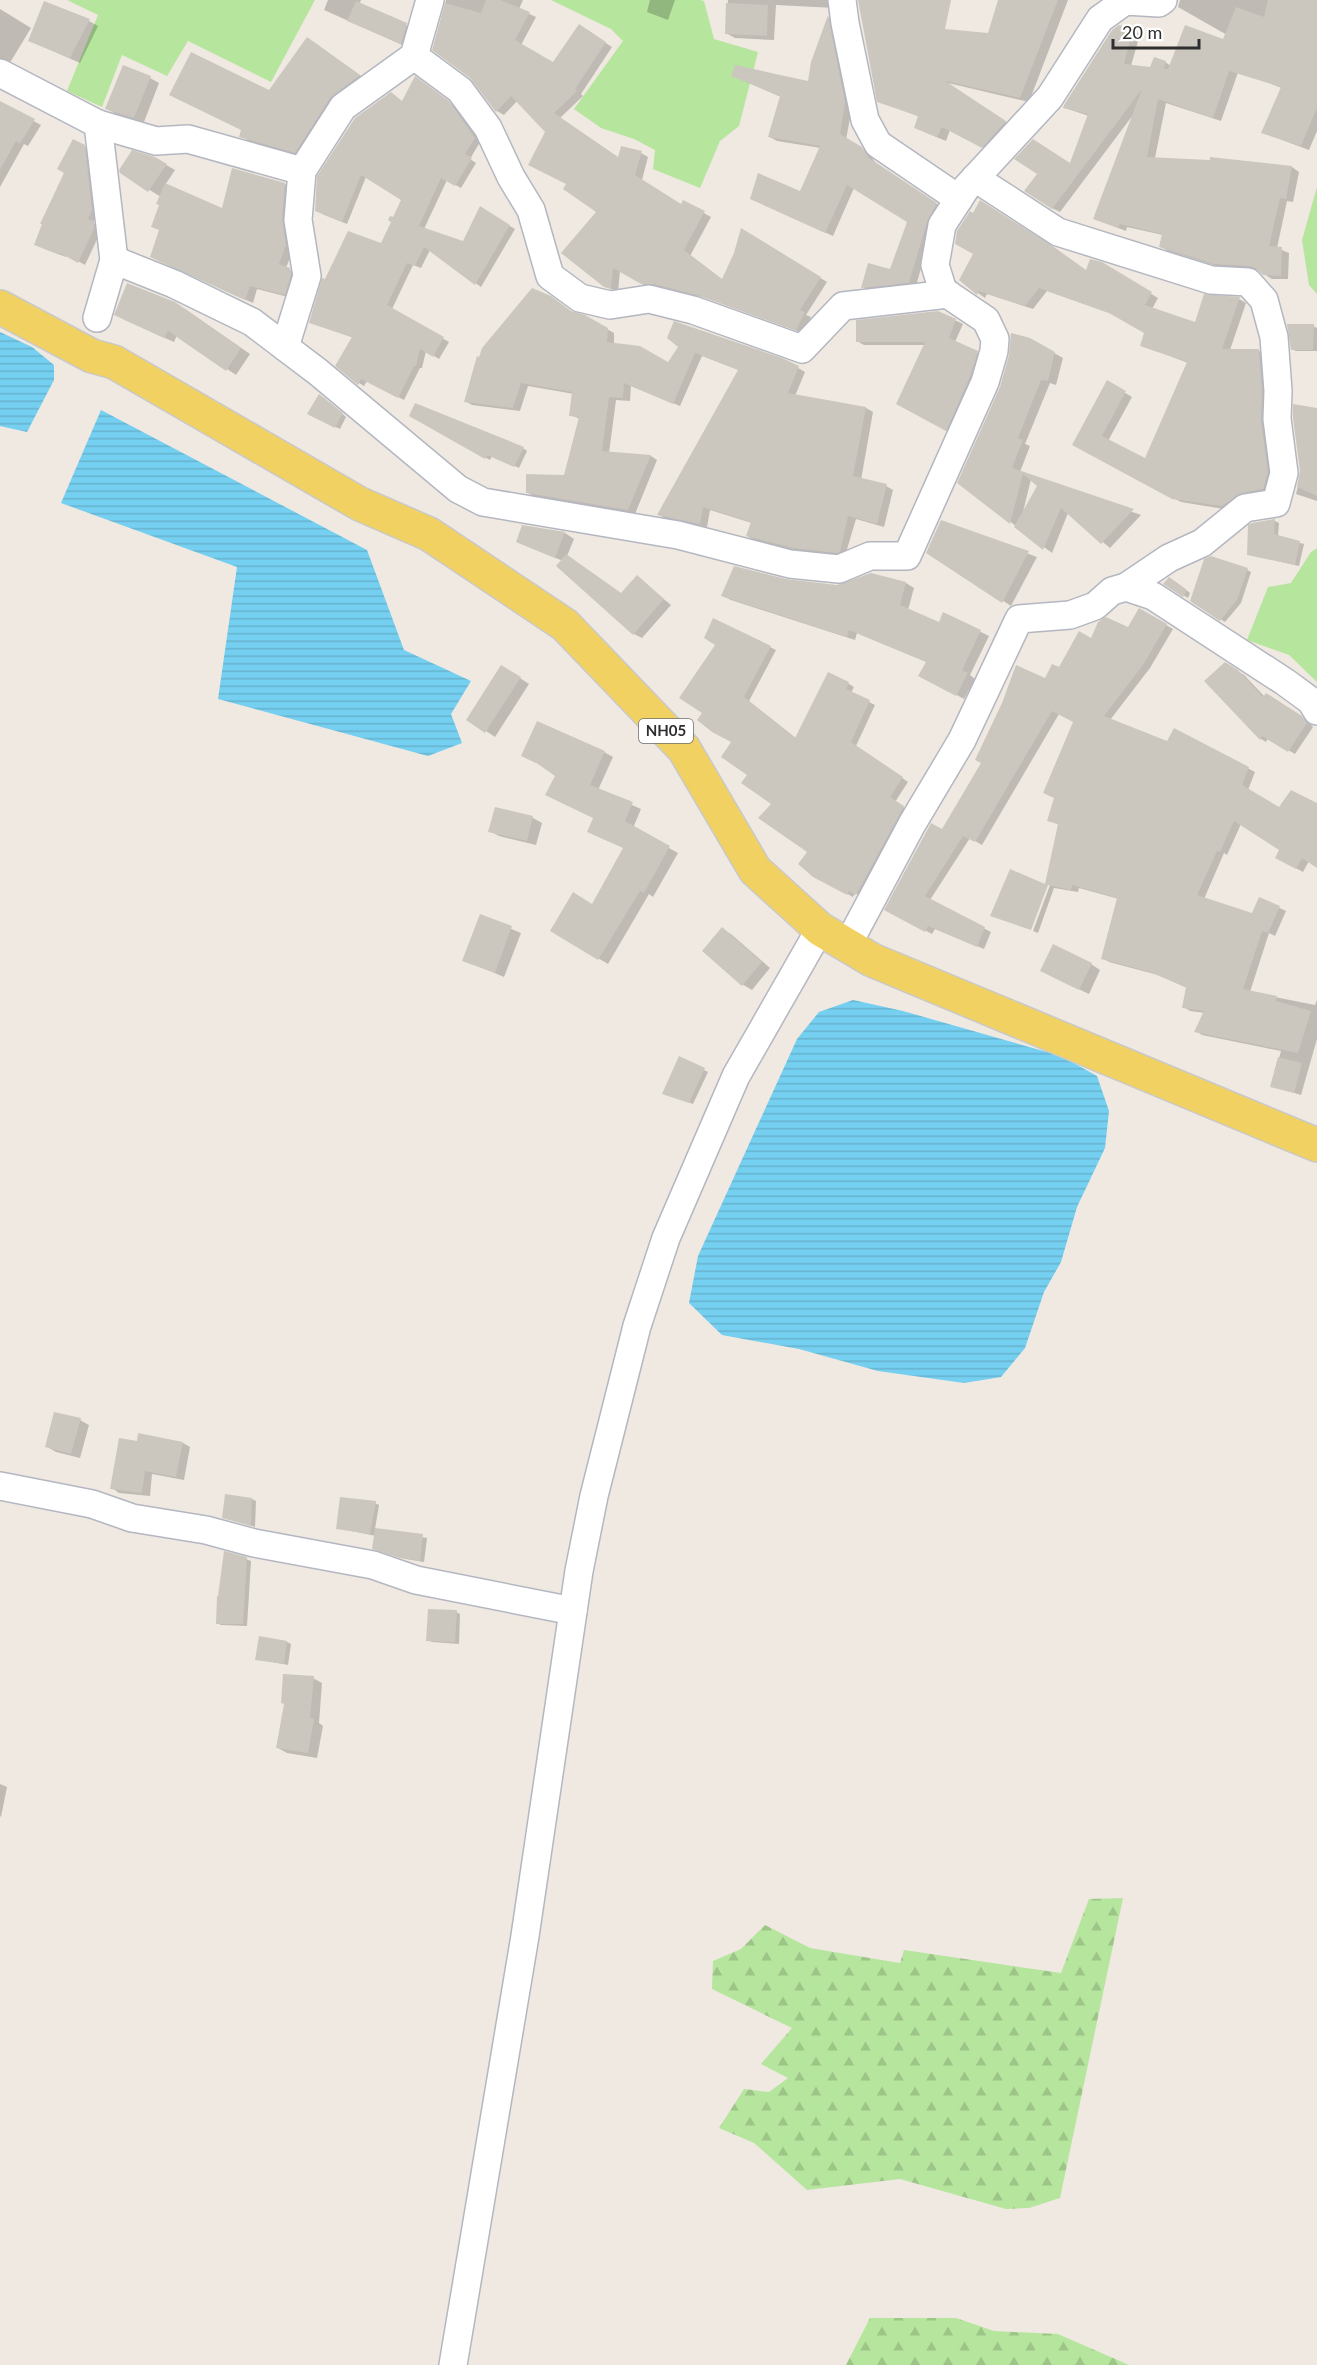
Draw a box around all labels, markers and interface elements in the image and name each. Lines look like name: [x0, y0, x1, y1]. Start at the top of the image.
scale bar: [1113, 12, 1198, 50]
text: 20 m: [1122, 21, 1162, 43]
road number: NH05: [639, 719, 693, 743]

